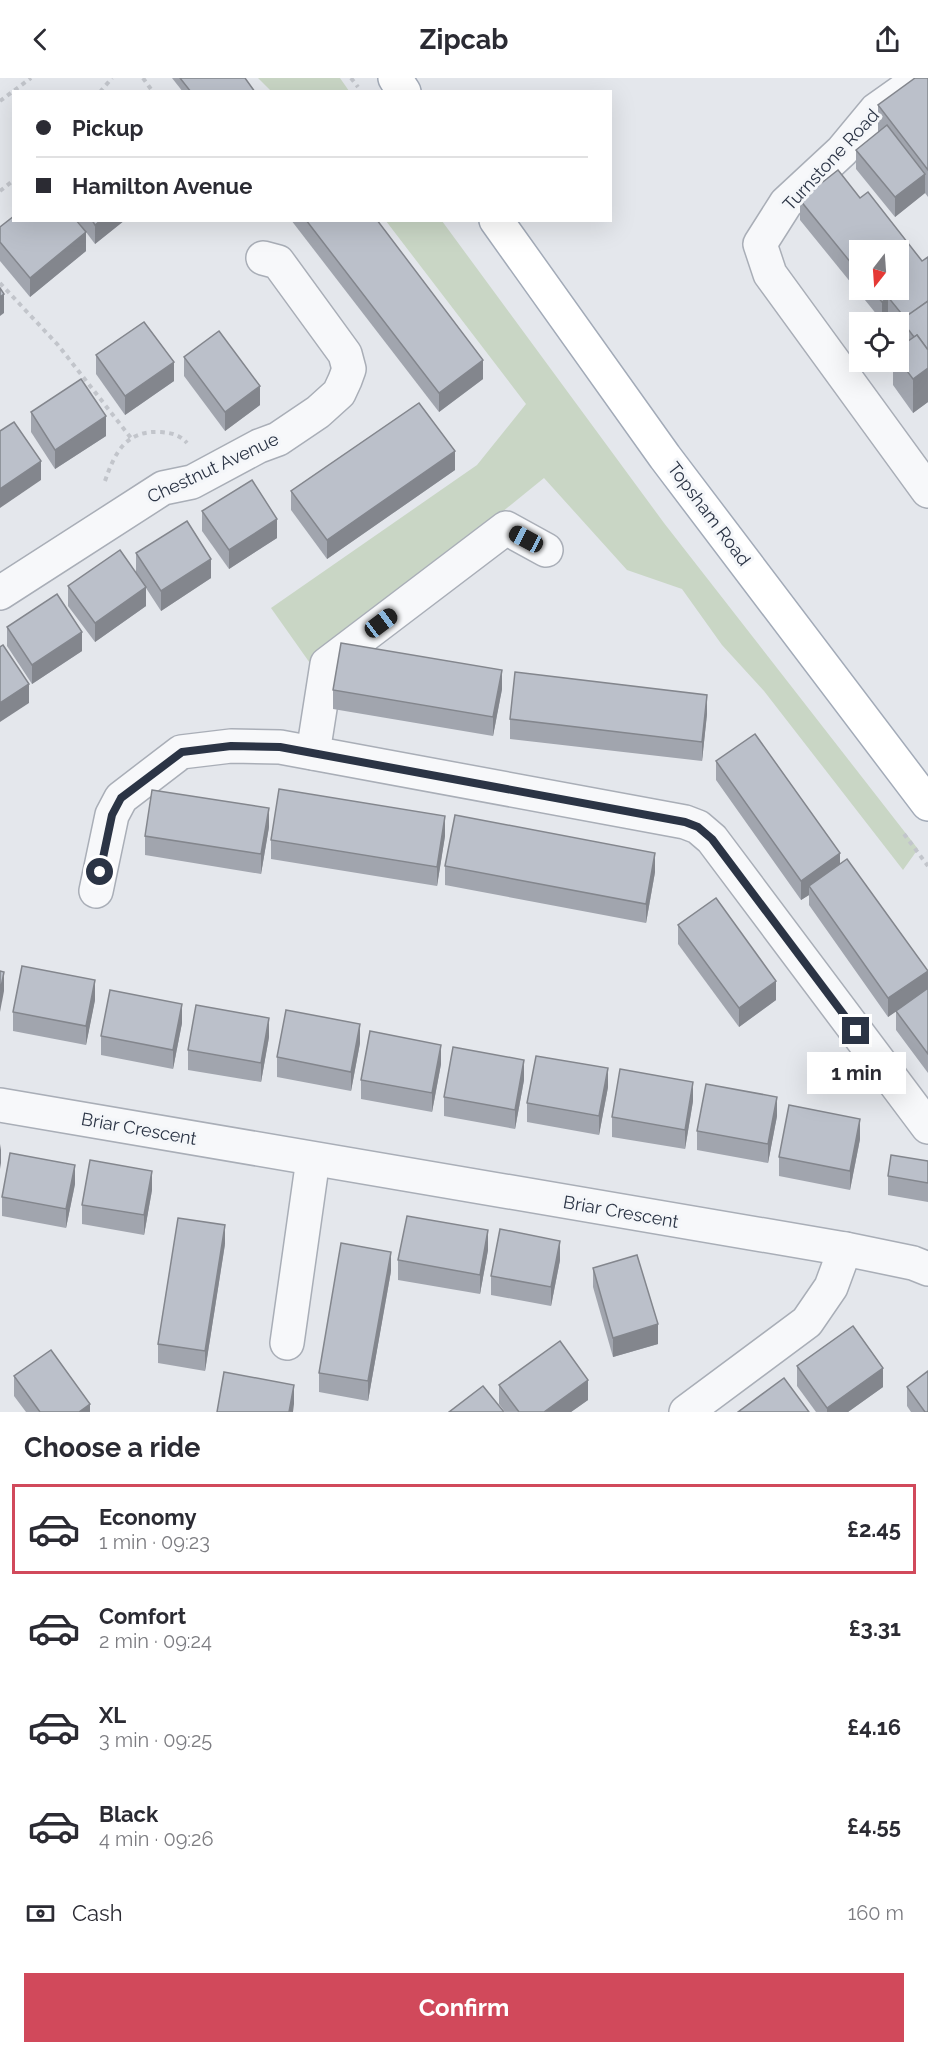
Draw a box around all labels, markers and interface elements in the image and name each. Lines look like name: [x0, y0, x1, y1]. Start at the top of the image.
icon: back: [24, 23, 57, 56]
icon: share: [871, 23, 904, 56]
text: Zipcab: [420, 24, 508, 55]
street label: Turnstone Road: [778, 105, 883, 215]
text: Pickup: [72, 115, 144, 141]
text: Hamilton Avenue: [72, 173, 252, 199]
north arrow: [849, 240, 909, 300]
map controls: [849, 240, 909, 372]
button: locate: [849, 312, 909, 372]
street label: Chestnut Avenue: [144, 428, 282, 507]
street label: Topsham Road: [664, 458, 755, 570]
car: [506, 523, 546, 555]
car: [361, 605, 401, 641]
route start: [86, 858, 113, 885]
route end: [842, 1017, 869, 1044]
callout: 1 min: [806, 1052, 906, 1094]
text: 1 min: [831, 1061, 882, 1085]
street label: Briar Crescent: [80, 1108, 199, 1149]
street label: Briar Crescent: [562, 1191, 681, 1232]
text: Choose a ride: [24, 1432, 200, 1463]
icon: car: [27, 1502, 81, 1556]
text: Economy: [99, 1504, 197, 1530]
text: £2.45: [847, 1516, 901, 1542]
text: 1 min · 09:23: [99, 1530, 210, 1554]
icon: car: [27, 1601, 81, 1655]
text: Comfort: [99, 1603, 186, 1629]
text: £3.31: [849, 1615, 901, 1641]
text: 2 min · 09:24: [99, 1629, 212, 1653]
icon: car: [27, 1700, 81, 1754]
text: XL: [99, 1702, 126, 1728]
text: £4.16: [847, 1714, 901, 1740]
text: 3 min · 09:25: [99, 1728, 212, 1752]
icon: car: [27, 1799, 81, 1853]
text: Black: [99, 1801, 158, 1827]
text: £4.55: [847, 1813, 901, 1839]
text: 4 min · 09:26: [99, 1827, 214, 1851]
icon: cash: [24, 1897, 57, 1930]
text: Cash: [72, 1900, 123, 1926]
text: 160 m: [848, 1901, 904, 1925]
button: Confirm: [24, 1973, 904, 2042]

